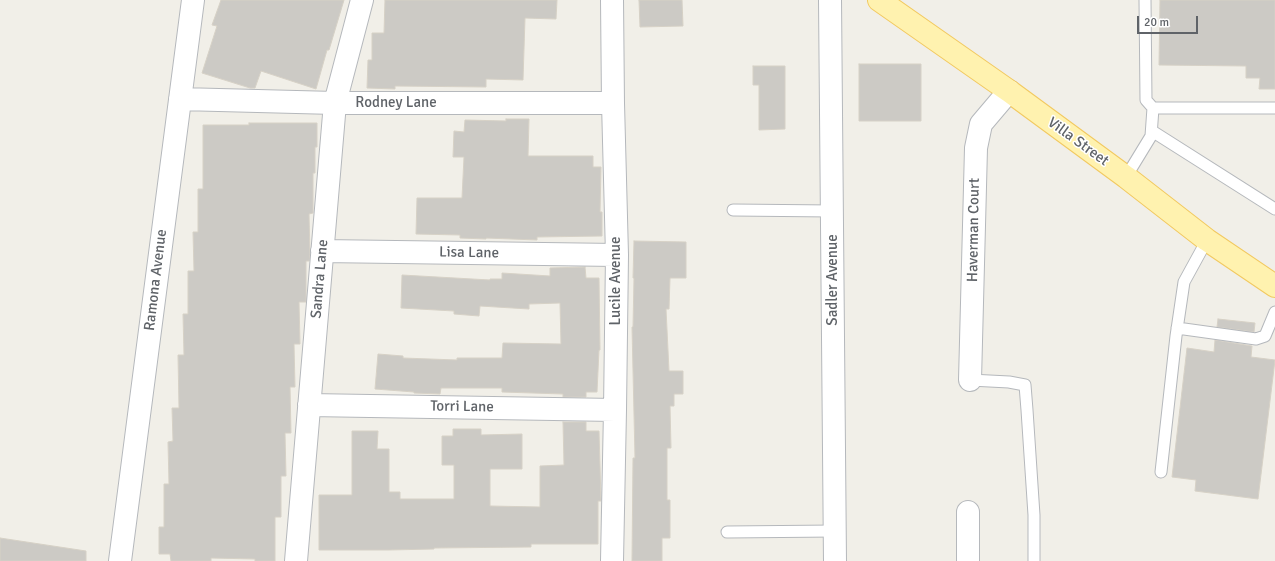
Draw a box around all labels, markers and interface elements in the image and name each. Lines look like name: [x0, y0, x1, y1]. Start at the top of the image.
scale bar: [1139, 8, 1200, 34]
text: 20 m: [1144, 15, 1169, 30]
street label: Rodney Lane: [355, 94, 437, 112]
street label: Villa Street: [1044, 114, 1112, 170]
street label: Haverman Court: [964, 178, 984, 282]
street label: Ramona Avenue: [141, 228, 171, 332]
street label: Sadler Avenue: [824, 234, 842, 326]
street label: Lucile Avenue: [607, 237, 625, 325]
street label: Sandra Lane: [308, 239, 332, 319]
street label: Lisa Lane: [439, 243, 499, 263]
street label: Torri Lane: [430, 397, 494, 417]

